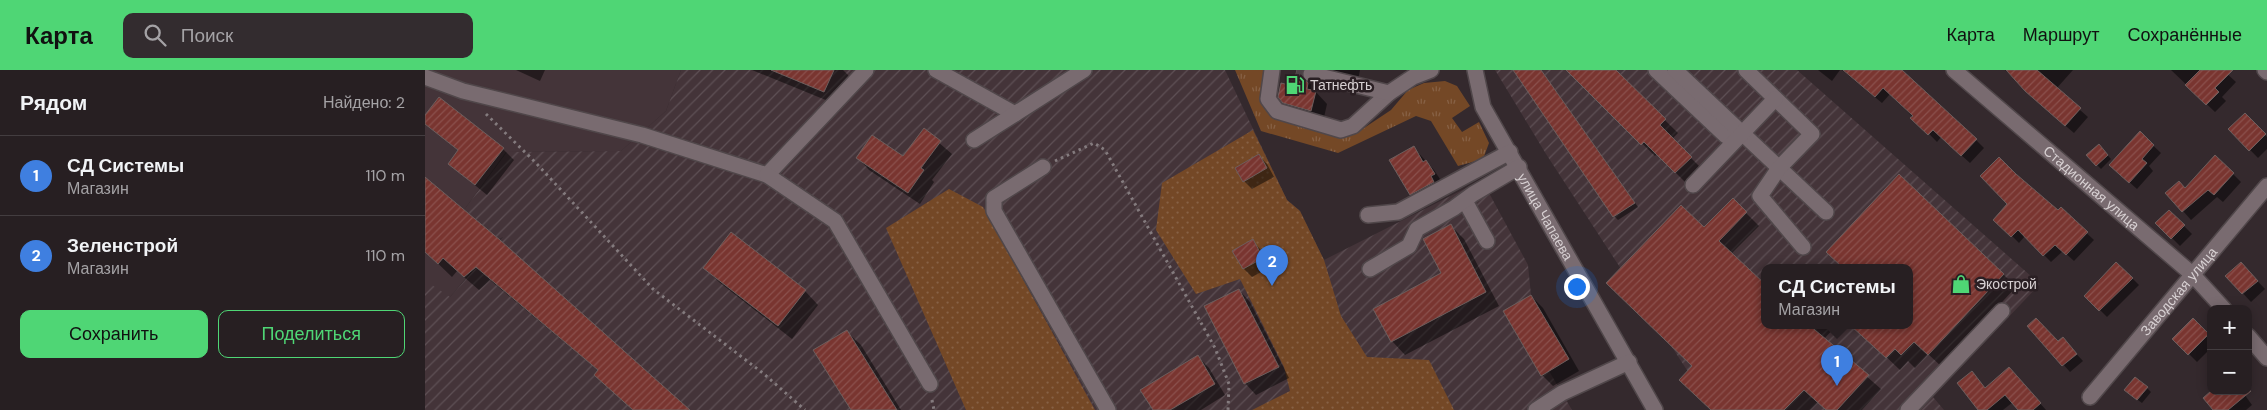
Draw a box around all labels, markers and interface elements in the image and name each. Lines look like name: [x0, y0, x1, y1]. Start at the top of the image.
search box: [123, 13, 473, 58]
text: Карта: [25, 20, 93, 51]
icon: search: [141, 21, 169, 49]
text: Поиск: [181, 23, 233, 48]
text: Карта: [1947, 23, 1995, 47]
text: Маршрут: [2023, 23, 2099, 47]
text: Сохранённые: [2127, 23, 2242, 47]
fuel station icon: Татнефть: [1284, 74, 1306, 96]
place label: Татнефть: [1310, 76, 1372, 94]
text: Рядом: [20, 89, 87, 117]
text: Найдено: 2: [323, 92, 405, 113]
street label: Стадионная улица: [2040, 142, 2143, 234]
text: СД Системы: [67, 153, 184, 178]
text: 1: [33, 165, 39, 186]
text: 110 m: [366, 165, 405, 186]
street label: улица Чапаева: [1513, 170, 1577, 264]
text: Магазин: [67, 178, 129, 199]
text: Зеленстрой: [67, 233, 178, 258]
street label: Заводская улица: [2136, 243, 2221, 339]
text: 2: [31, 245, 41, 266]
text: 110 m: [366, 245, 405, 266]
pin: 2: [1256, 245, 1288, 286]
text: Магазин: [67, 258, 129, 279]
popup: [1761, 264, 1913, 329]
shop icon: Экострой: [1950, 273, 1972, 295]
your location: [1564, 274, 1590, 300]
text: СД Системы: [1778, 274, 1896, 299]
place label: Экострой: [1976, 275, 2037, 293]
text: Магазин: [1778, 299, 1840, 320]
map controls: [2207, 305, 2252, 395]
button: +: [2207, 305, 2252, 350]
button: Сохранить: [20, 310, 208, 358]
button: Поделиться: [218, 310, 405, 358]
pin: 1: [1821, 345, 1853, 386]
button: −: [2207, 350, 2252, 395]

